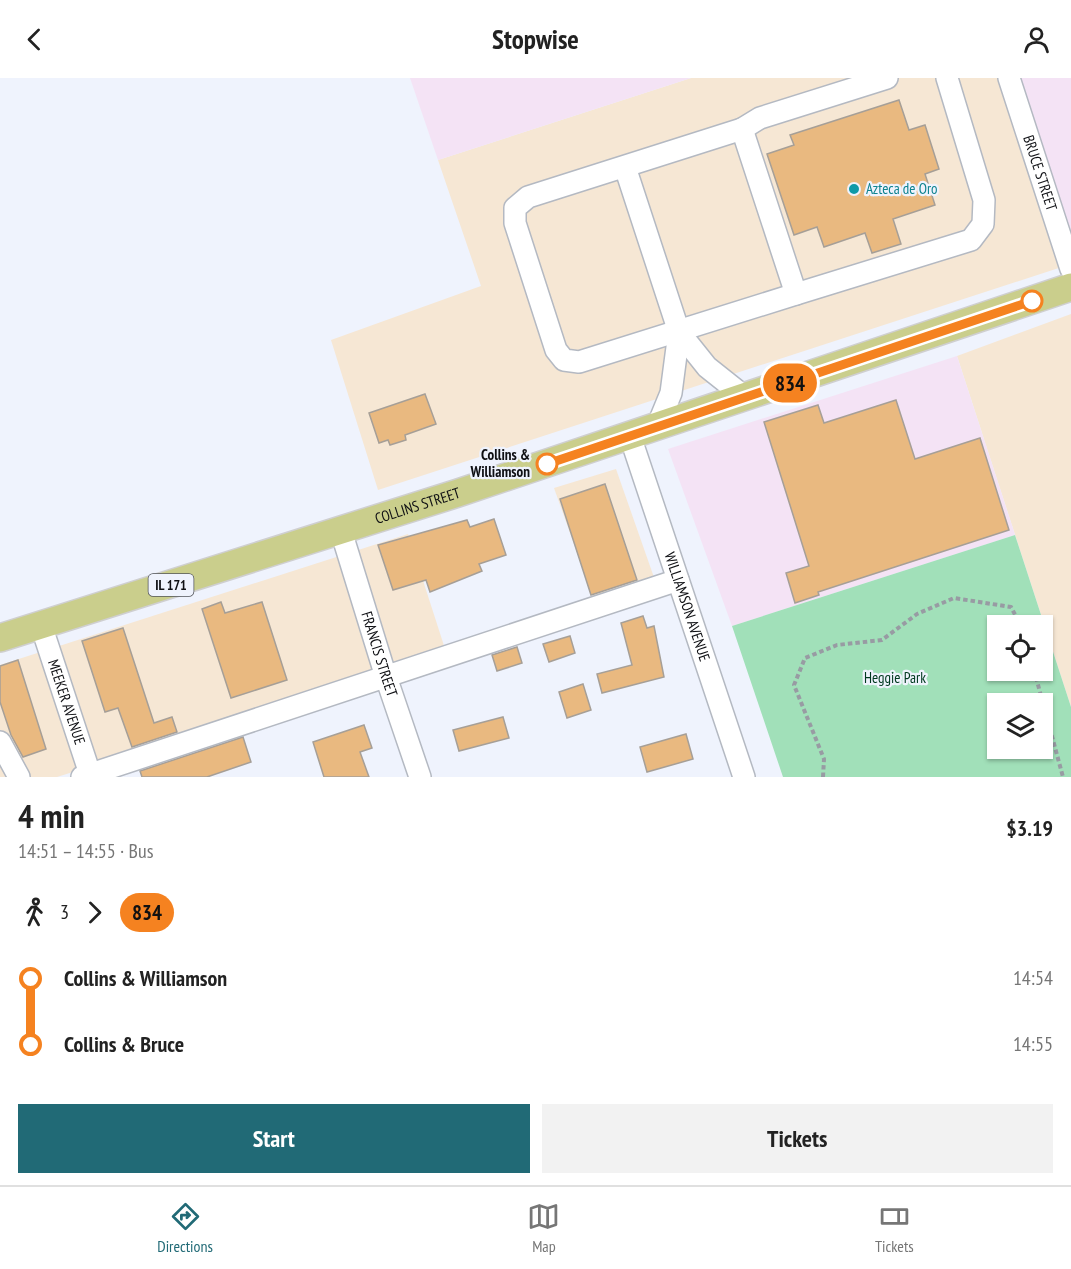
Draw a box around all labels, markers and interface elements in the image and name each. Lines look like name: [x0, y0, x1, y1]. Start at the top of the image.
text: Stopwise: [492, 22, 579, 56]
icon: back: [18, 23, 51, 56]
icon: person: [1020, 23, 1053, 56]
street label: BRUCE STREET: [1019, 133, 1062, 214]
place label: Azteca de Oro: [866, 179, 938, 198]
marker: Azteca de Oro: [847, 182, 861, 196]
unlabelled marker: [1021, 290, 1043, 312]
line badge: 834: [756, 364, 824, 402]
text: 834: [775, 370, 805, 397]
place label: Collins & Williamson: [469, 445, 530, 481]
marker: Collins & Williamson: [536, 453, 558, 475]
street label: COLLINS STREET: [372, 483, 463, 528]
street label: WILLIAMSON AVENUE: [660, 549, 715, 664]
road number: IL 171: [148, 574, 194, 596]
street label: FRANCIS STREET: [357, 609, 402, 699]
map controls: [987, 615, 1053, 759]
button: locate: [987, 615, 1053, 681]
street label: MEEKER AVENUE: [44, 657, 90, 747]
park label: Heggie Park: [864, 668, 926, 687]
button: layers: [987, 693, 1053, 759]
text: 4 min: [18, 794, 85, 837]
text: $3.19: [1006, 814, 1053, 842]
text: 14:51 – 14:55 · Bus: [18, 838, 153, 864]
icon: walk: [18, 896, 51, 929]
icon: forward: [78, 896, 111, 929]
text: 3: [60, 899, 69, 925]
text: 834: [132, 899, 162, 926]
text: Collins & Williamson: [64, 964, 227, 992]
text: 14:54: [1013, 965, 1053, 991]
text: Collins & Bruce: [64, 1030, 184, 1058]
text: 14:55: [1013, 1031, 1053, 1057]
button: Start: [18, 1104, 530, 1173]
button: Tickets: [542, 1104, 1053, 1173]
tab: Directions: [157, 1200, 213, 1256]
tab: Map: [527, 1200, 560, 1256]
tab: Tickets: [875, 1200, 914, 1256]

